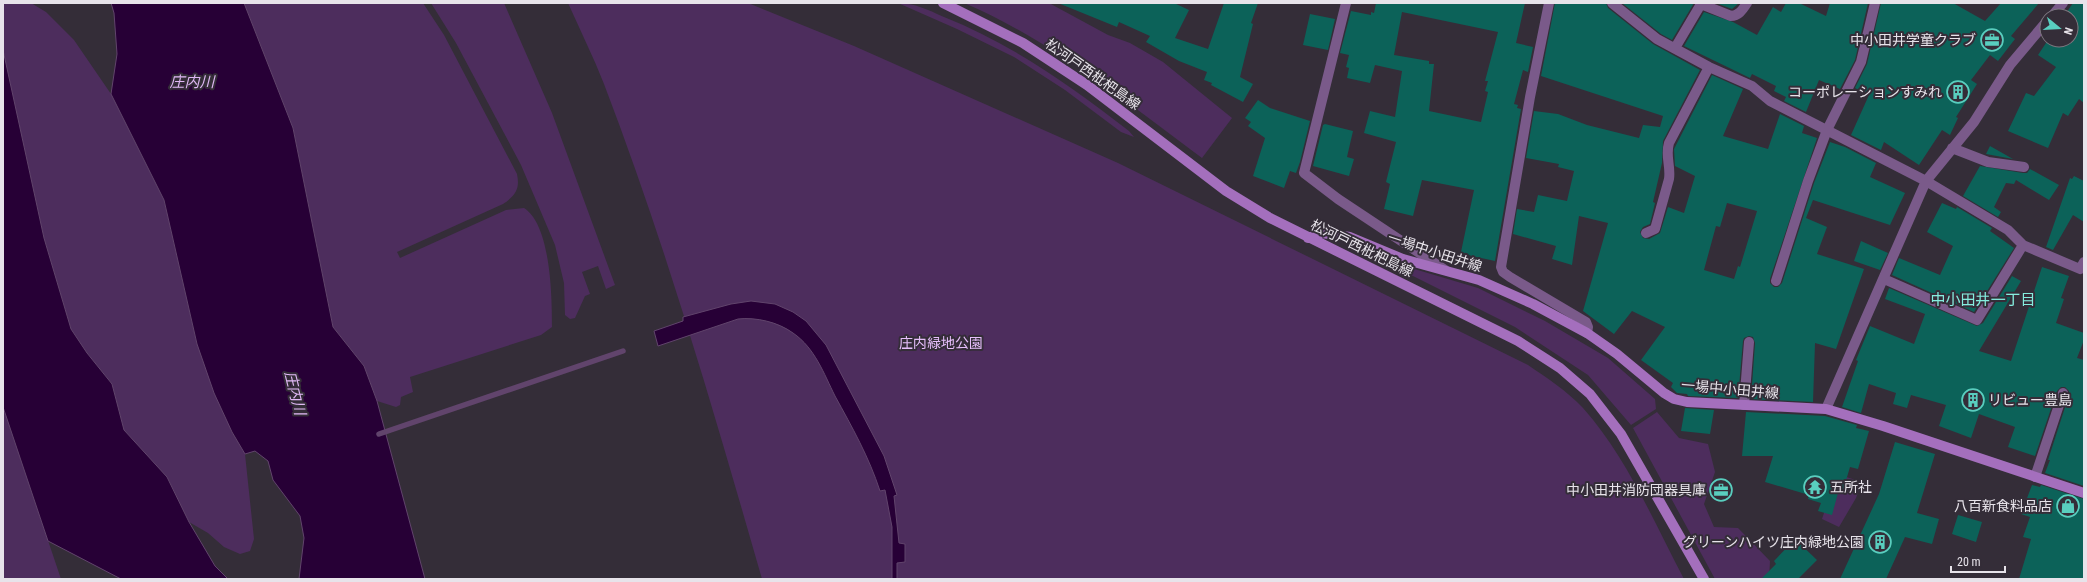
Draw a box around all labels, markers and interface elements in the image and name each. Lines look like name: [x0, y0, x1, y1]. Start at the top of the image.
north arrow: [2039, 8, 2079, 48]
text: N: [2061, 26, 2075, 36]
office icon: 中小田井学童クラブ: [1979, 27, 2005, 53]
place label: 中小田井学童クラブ: [1850, 32, 1976, 48]
street label: 松河戸西枇杷島線: [1043, 35, 1143, 113]
water label: 庄内川: [169, 73, 216, 91]
building icon: コーポレーションすみれ: [1945, 79, 1971, 105]
place label: コーポレーションすみれ: [1788, 84, 1942, 100]
street label: 松河戸西枇杷島線: [1308, 216, 1416, 280]
street label: 一場中小田井線: [1386, 229, 1484, 275]
district label: 中小田井一丁目: [1930, 291, 2036, 309]
park label: 庄内緑地公園: [899, 335, 983, 351]
water label: 庄内川: [281, 369, 310, 419]
street label: 一場中小田井線: [1680, 377, 1780, 401]
building icon: リビュー豊島: [1960, 387, 1986, 413]
place label: リビュー豊島: [1988, 392, 2072, 408]
temple icon: 五所社: [1802, 474, 1828, 500]
office icon: 中小田井消防団器具庫: [1708, 477, 1734, 503]
place label: 五所社: [1830, 479, 1872, 495]
place label: 中小田井消防団器具庫: [1566, 482, 1706, 498]
shop icon: 八百新食料品店: [2055, 493, 2081, 519]
place label: 八百新食料品店: [1954, 498, 2052, 514]
building icon: グリーンハイツ庄内緑地公園: [1867, 529, 1893, 555]
place label: グリーンハイツ庄内緑地公園: [1683, 534, 1864, 550]
scale bar: [1951, 548, 2005, 574]
text: 20 m: [1957, 555, 1981, 569]

